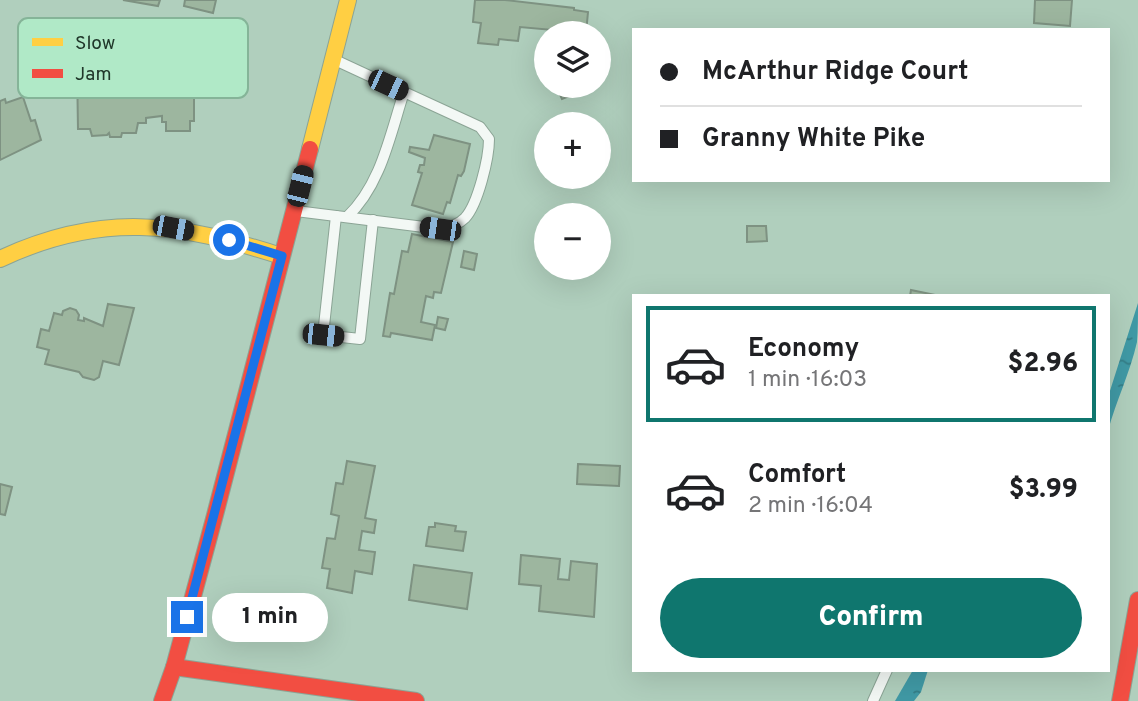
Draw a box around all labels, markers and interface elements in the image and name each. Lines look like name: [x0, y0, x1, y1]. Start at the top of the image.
legend: [18, 18, 248, 98]
map controls: [534, 21, 611, 280]
button: layers: [534, 21, 611, 98]
text: Slow: [75, 32, 115, 56]
text: McArthur Ridge Court: [702, 56, 968, 89]
text: Jam: [75, 63, 112, 87]
car: [365, 67, 412, 103]
button: +: [534, 112, 611, 189]
text: Granny White Pike: [702, 123, 925, 156]
car: [285, 163, 316, 209]
button: −: [534, 203, 611, 280]
car: [151, 214, 196, 242]
car: [418, 216, 463, 242]
route start: [213, 224, 245, 256]
car: [302, 322, 345, 348]
icon: car: [664, 333, 727, 396]
text: Economy: [748, 333, 859, 366]
text: $2.96: [1008, 348, 1078, 381]
text: 1 min · 16:03: [748, 366, 867, 395]
icon: car: [664, 459, 727, 522]
text: Comfort: [748, 459, 846, 492]
text: $3.99: [1009, 474, 1078, 507]
text: 2 min · 16:04: [748, 492, 873, 521]
button: Confirm: [660, 578, 1082, 658]
callout: 1 min: [212, 592, 327, 642]
route end: [171, 601, 203, 633]
text: 1 min: [242, 603, 298, 632]

